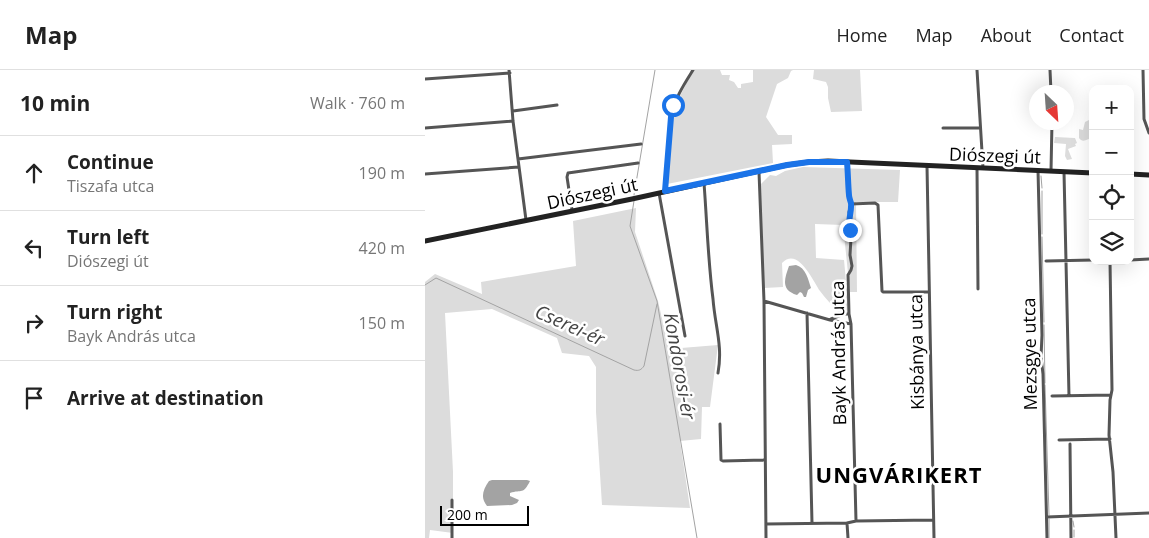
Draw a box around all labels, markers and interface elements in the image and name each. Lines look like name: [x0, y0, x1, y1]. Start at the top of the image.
text: Map: [25, 18, 77, 51]
text: Home: [837, 23, 887, 47]
text: Map: [915, 23, 953, 47]
text: About: [981, 23, 1031, 47]
text: Contact: [1059, 23, 1124, 47]
north arrow: [1029, 85, 1074, 130]
map controls: [1089, 85, 1134, 265]
button: +: [1089, 85, 1134, 130]
text: 10 min: [20, 89, 90, 117]
text: Walk · 760 m: [310, 92, 405, 114]
route start: [662, 94, 685, 117]
button: −: [1089, 130, 1134, 175]
street label: Diószegi út: [949, 141, 1041, 169]
text: Continue: [67, 149, 154, 175]
icon: ahead: [20, 159, 48, 187]
text: 190 m: [359, 162, 405, 184]
street label: Diószegi út: [545, 172, 639, 214]
text: Tiszafa utca: [67, 175, 154, 197]
button: locate: [1089, 175, 1134, 220]
route end: [839, 219, 862, 242]
button: layers: [1089, 220, 1134, 265]
text: Turn left: [67, 224, 149, 250]
icon: left: [20, 234, 48, 262]
text: 420 m: [359, 237, 405, 259]
text: Diószegi út: [67, 250, 149, 272]
street label: Bayk András utca: [825, 280, 851, 426]
street label: Kisbánya utca: [903, 294, 929, 410]
street label: Mezsgye utca: [1016, 297, 1042, 411]
water label: Cserei-ér: [531, 298, 610, 352]
text: Turn right: [67, 299, 162, 325]
icon: right: [20, 309, 48, 337]
water label: Kondorosi-ér: [658, 311, 702, 423]
text: 150 m: [359, 312, 405, 334]
text: Bayk András utca: [67, 325, 196, 347]
icon: arrive: [20, 384, 48, 412]
text: Arrive at destination: [67, 385, 264, 411]
district label: UNGVÁRIKERT: [816, 459, 982, 489]
scale bar: [440, 503, 529, 526]
text: 200 m: [447, 505, 488, 524]

